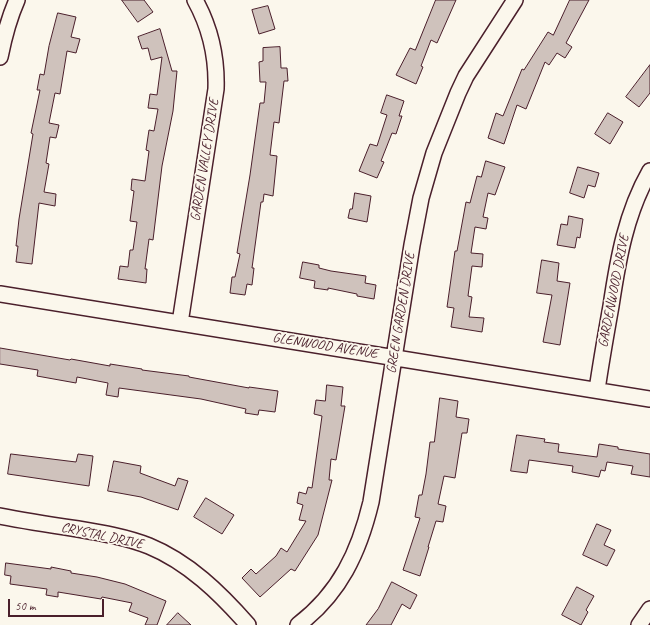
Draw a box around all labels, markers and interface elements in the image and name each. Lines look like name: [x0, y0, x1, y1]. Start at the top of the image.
street label: GARDEN VALLEY DRIVE: [187, 98, 223, 222]
street label: GARDENWOOD DRIVE: [595, 233, 633, 349]
street label: GREEN GARDEN DRIVE: [383, 251, 419, 375]
street label: GLENWOOD AVENUE: [271, 329, 379, 363]
street label: CRYSTAL DRIVE: [59, 519, 145, 553]
scale bar: [10, 591, 106, 617]
text: 50 m: [15, 598, 35, 614]

